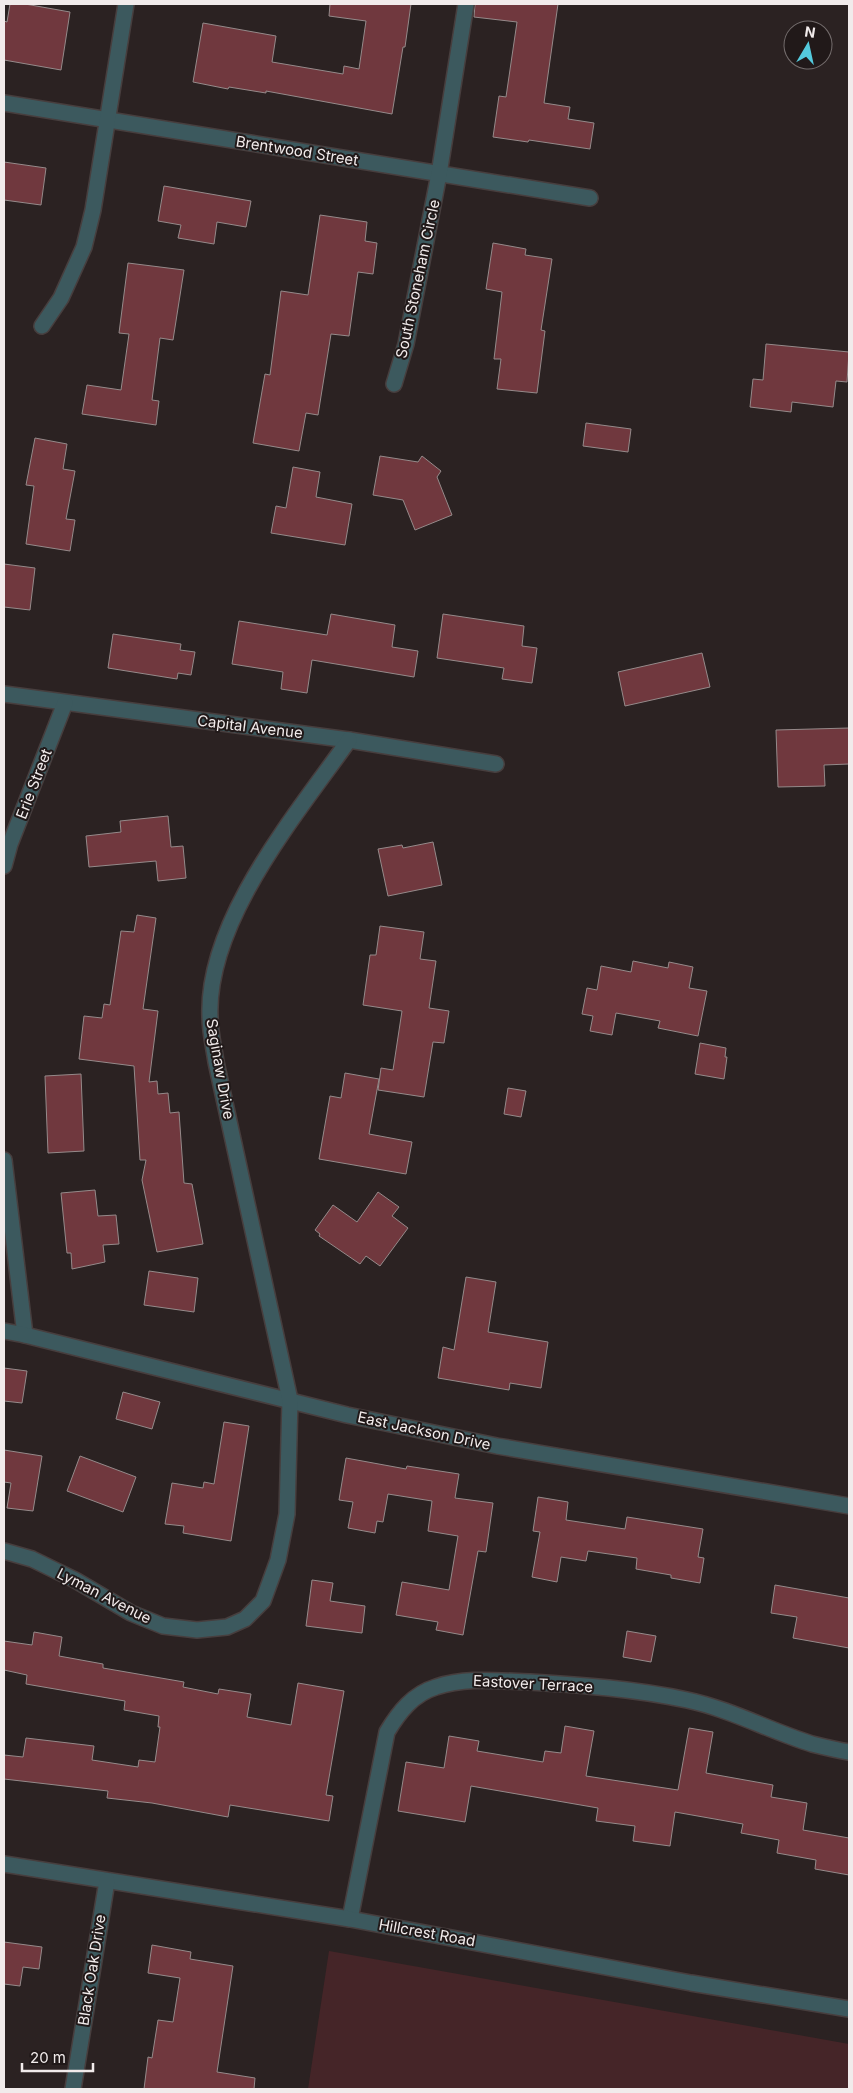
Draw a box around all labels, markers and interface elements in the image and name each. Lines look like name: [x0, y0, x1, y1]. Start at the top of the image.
north arrow: [783, 20, 833, 70]
text: N: [804, 22, 817, 41]
street label: Brentwood Street: [235, 131, 360, 170]
street label: South Stoneham Circle: [391, 198, 444, 360]
street label: Capital Avenue: [196, 711, 304, 742]
street label: Erie Street: [11, 746, 56, 822]
street label: Saginaw Drive: [202, 1017, 239, 1121]
street label: East Jackson Drive: [356, 1407, 492, 1454]
street label: Lyman Avenue: [54, 1564, 155, 1627]
street label: Eastover Terrace: [473, 1671, 593, 1696]
street label: Black Oak Drive: [73, 1913, 110, 2027]
street label: Hillcrest Road: [377, 1915, 477, 1950]
scale bar: [22, 2040, 94, 2072]
text: 20 m: [30, 2048, 66, 2067]

